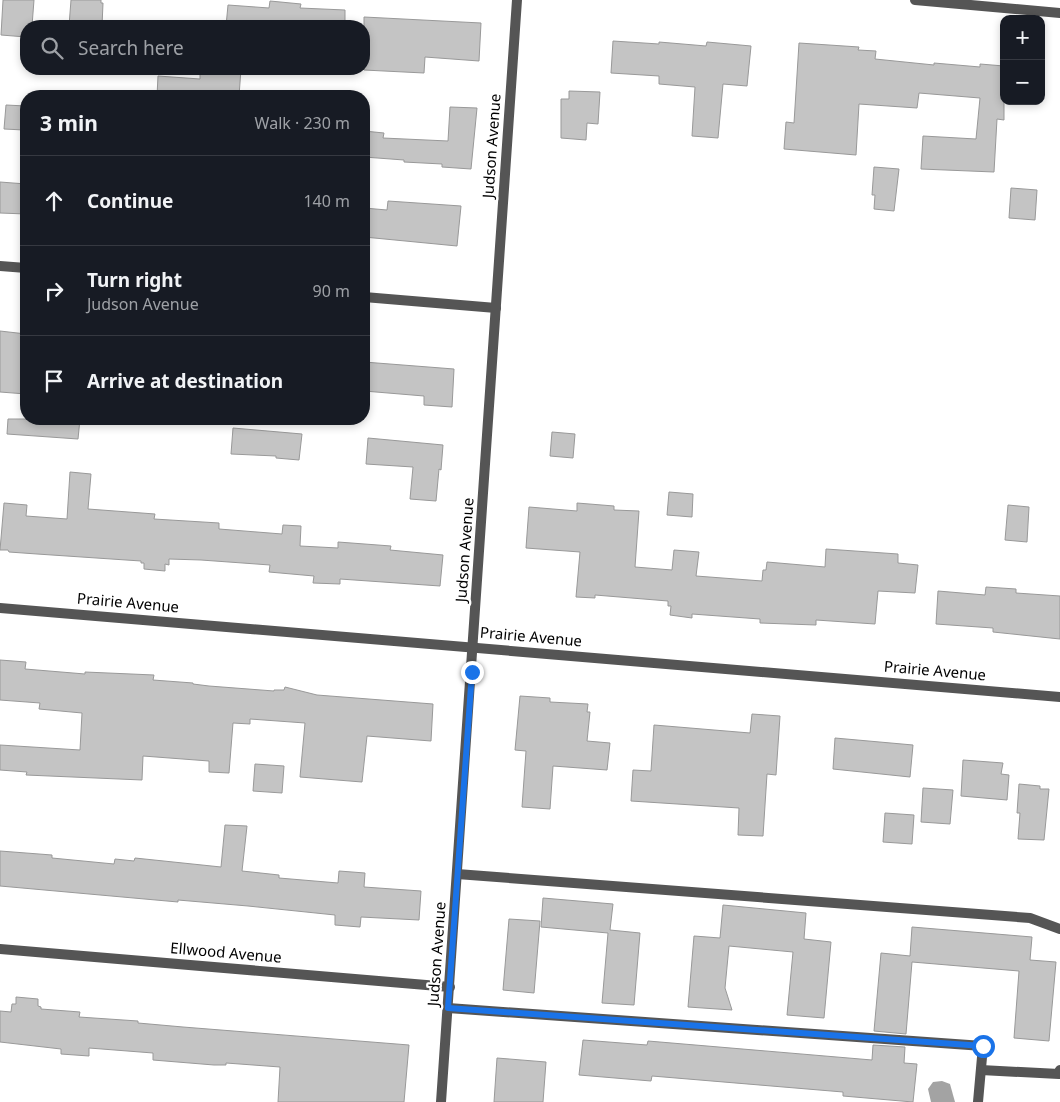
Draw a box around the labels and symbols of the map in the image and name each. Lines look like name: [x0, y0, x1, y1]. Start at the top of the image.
street label: Judson Avenue: [477, 93, 505, 201]
street label: Judson Avenue: [450, 497, 478, 605]
street label: Prairie Avenue: [76, 588, 180, 616]
street label: Prairie Avenue: [479, 622, 583, 650]
street label: Prairie Avenue: [883, 656, 987, 684]
route end: [461, 661, 484, 684]
street label: Judson Avenue: [422, 901, 450, 1009]
street label: Ellwood Avenue: [170, 937, 283, 967]
route start: [972, 1035, 995, 1058]

